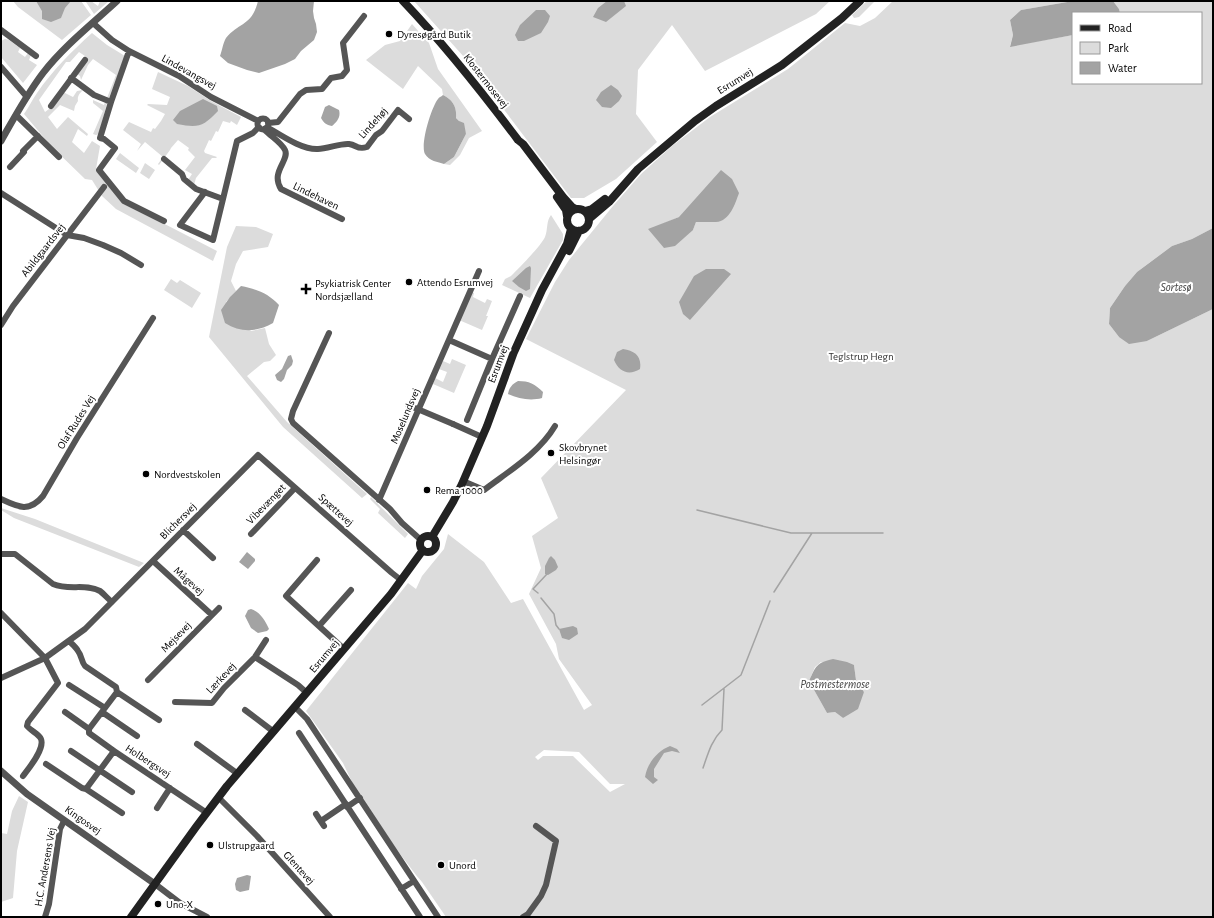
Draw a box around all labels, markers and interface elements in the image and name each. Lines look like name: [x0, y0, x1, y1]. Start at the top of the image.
legend: [1072, 12, 1202, 84]
text: Road: [1108, 22, 1132, 34]
marker: Dyresøgård Butik: [384, 29, 394, 39]
place label: Dyresøgård Butik: [397, 29, 471, 40]
text: Park: [1108, 42, 1129, 54]
street label: Lindevangsvej: [160, 52, 218, 92]
street label: Klostermosevej: [461, 52, 511, 110]
text: Water: [1108, 62, 1137, 74]
street label: Esrumvej: [715, 66, 755, 96]
street label: Lindehøj: [356, 105, 390, 141]
street label: Lindehaven: [291, 180, 341, 212]
street label: Abildgaardsvej: [19, 221, 67, 279]
marker: Attendo Esrumvej: [404, 277, 414, 287]
place label: Attendo Esrumvej: [417, 277, 493, 288]
place label: Psykiatrisk Center Nordsjælland: [315, 278, 391, 302]
water label: Sortesø: [1160, 281, 1192, 293]
marker: Psykiatrisk Center Nordsjælland: [300, 283, 312, 295]
street label: Esrumvej: [486, 344, 510, 384]
park label: Teglstrup Hegn: [828, 351, 894, 362]
street label: Moselundsvej: [388, 387, 422, 445]
street label: Olaf Rudes Vej: [55, 393, 97, 451]
place label: Skovbrynet Helsingør: [559, 442, 607, 466]
marker: Skovbrynet Helsingør: [546, 448, 556, 458]
marker: Nordvestskolen: [141, 469, 151, 479]
place label: Nordvestskolen: [154, 469, 221, 480]
street label: Vibevænget: [244, 481, 288, 526]
marker: Rema 1000: [422, 485, 432, 495]
place label: Rema 1000: [435, 485, 483, 496]
street label: Spættevej: [316, 492, 356, 528]
street label: Blichersvej: [158, 501, 198, 541]
street label: Mågevej: [172, 565, 206, 597]
street label: Mejsevej: [159, 619, 193, 655]
street label: Esrumvej: [307, 637, 341, 675]
street label: Lærkevej: [204, 660, 238, 696]
water label: Postmestermose: [800, 678, 870, 690]
street label: Holbergsvej: [123, 742, 173, 780]
street label: Kingosvej: [63, 804, 103, 836]
street label: H.C. Andersens Vej: [33, 827, 57, 907]
marker: Ulstrupgaard: [205, 840, 215, 850]
place label: Ulstrupgaard: [218, 840, 275, 851]
street label: Glentevej: [281, 849, 317, 887]
marker: Unord: [436, 860, 446, 870]
place label: Unord: [449, 860, 476, 871]
marker: Uno-X: [153, 899, 163, 909]
place label: Uno-X: [166, 899, 193, 910]

